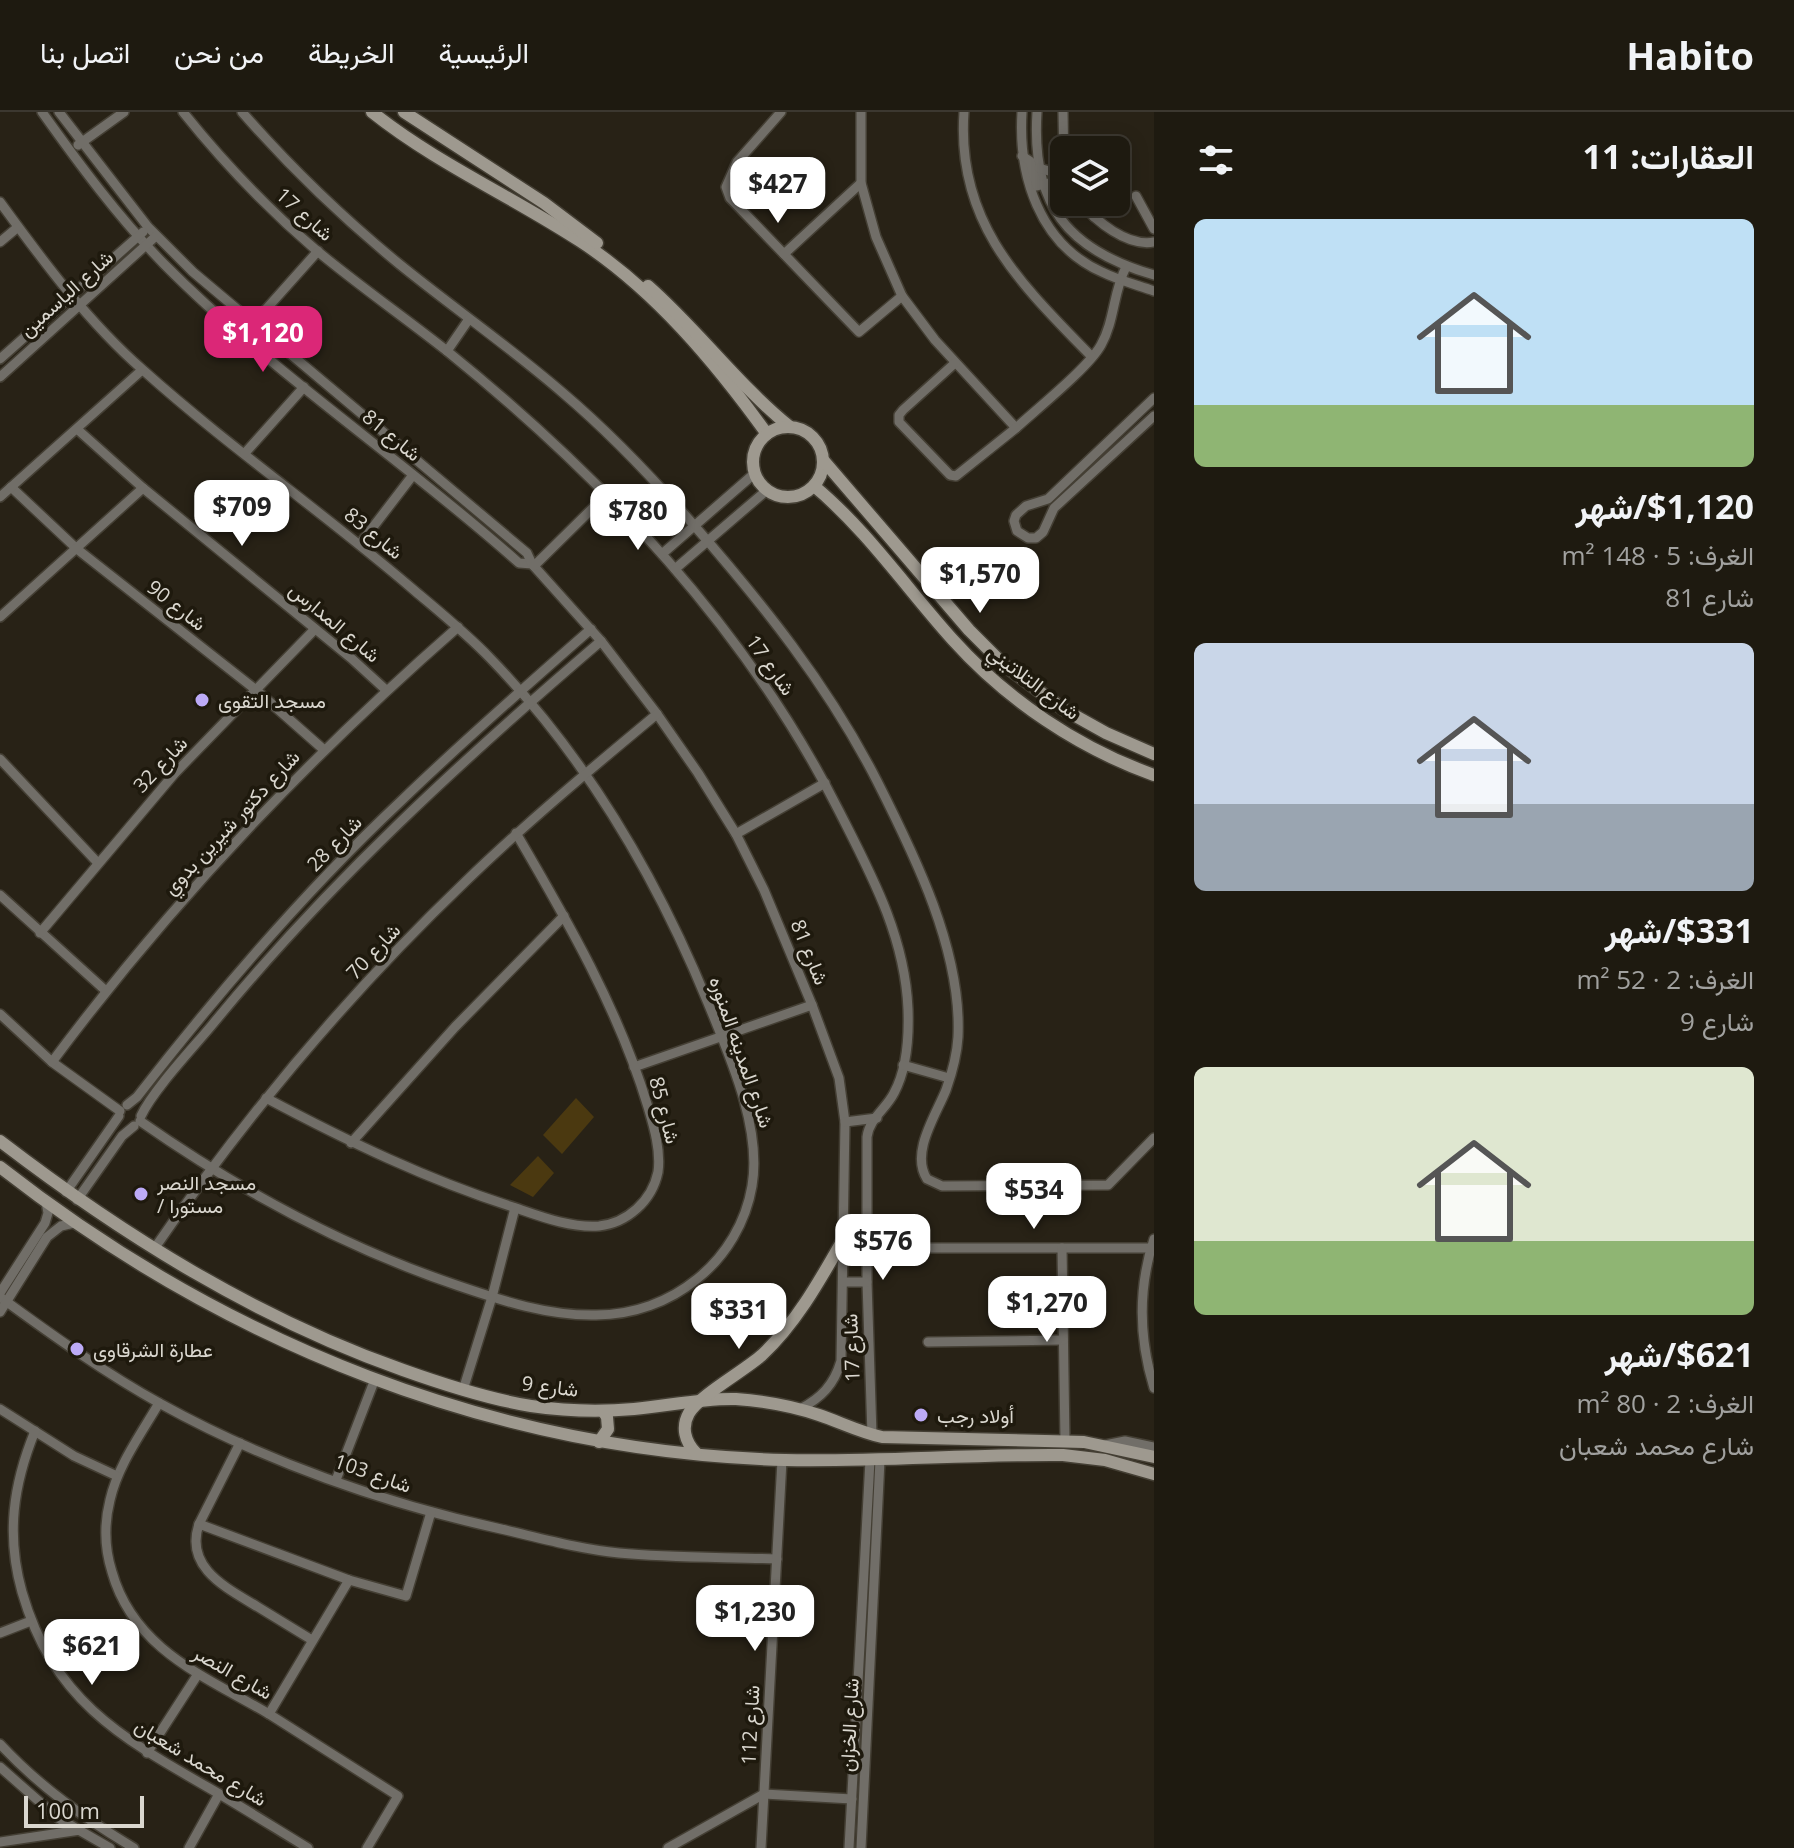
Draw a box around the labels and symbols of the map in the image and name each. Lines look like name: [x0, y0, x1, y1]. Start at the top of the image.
pin: $427: [731, 157, 825, 225]
street label: شارع 17: [270, 181, 339, 248]
street label: شارع الياسمين: [13, 244, 120, 343]
pin: $1,120: [198, 306, 328, 374]
street label: شارع 81: [356, 403, 427, 468]
pin: $709: [195, 480, 289, 548]
pin: $780: [591, 484, 685, 552]
street label: شارع 83: [338, 501, 409, 566]
pin: $1,570: [915, 547, 1045, 615]
street label: شارع 90: [141, 573, 212, 637]
street label: شارع المدارس: [283, 576, 386, 669]
street label: شارع 17: [740, 629, 802, 701]
street label: شارع التلاتيني: [980, 639, 1086, 729]
place label: مسجد التقوى: [218, 687, 326, 714]
marker: مسجد التقوى: [193, 691, 211, 709]
street label: شارع 32: [127, 730, 194, 799]
street label: شارع دكتور شيرين بدوي: [157, 744, 308, 903]
street label: شارع 28: [301, 809, 368, 878]
street label: شارع 81: [784, 915, 835, 989]
street label: شارع 70: [340, 917, 407, 986]
street label: شارع المدينه المنوره: [702, 973, 781, 1132]
street label: شارع 85: [642, 1074, 687, 1147]
pin: $534: [987, 1163, 1081, 1231]
place label: مسجد النصر / مستورا: [156, 1169, 256, 1219]
marker: مسجد النصر / مستورا: [132, 1185, 150, 1203]
pin: $576: [836, 1214, 930, 1282]
pin: $1,270: [982, 1276, 1112, 1344]
pin: $331: [692, 1283, 786, 1351]
street label: شارع 17: [836, 1313, 867, 1383]
place label: عطارة الشرقاوى: [93, 1336, 213, 1363]
marker: عطارة الشرقاوى: [68, 1340, 86, 1358]
street label: شارع 9: [520, 1369, 580, 1404]
place label: أولاد رجب: [937, 1402, 1014, 1429]
marker: أولاد رجب: [912, 1406, 930, 1424]
street label: شارع 103: [331, 1447, 415, 1500]
pin: $1,230: [690, 1585, 820, 1653]
pin: $621: [45, 1619, 139, 1687]
street label: شارع النصر: [187, 1638, 278, 1706]
street label: شارع الخزان: [833, 1677, 866, 1773]
street label: شارع 112: [734, 1684, 767, 1766]
street label: شارع محمد شعبان: [129, 1712, 272, 1813]
scale bar: [24, 1792, 144, 1828]

